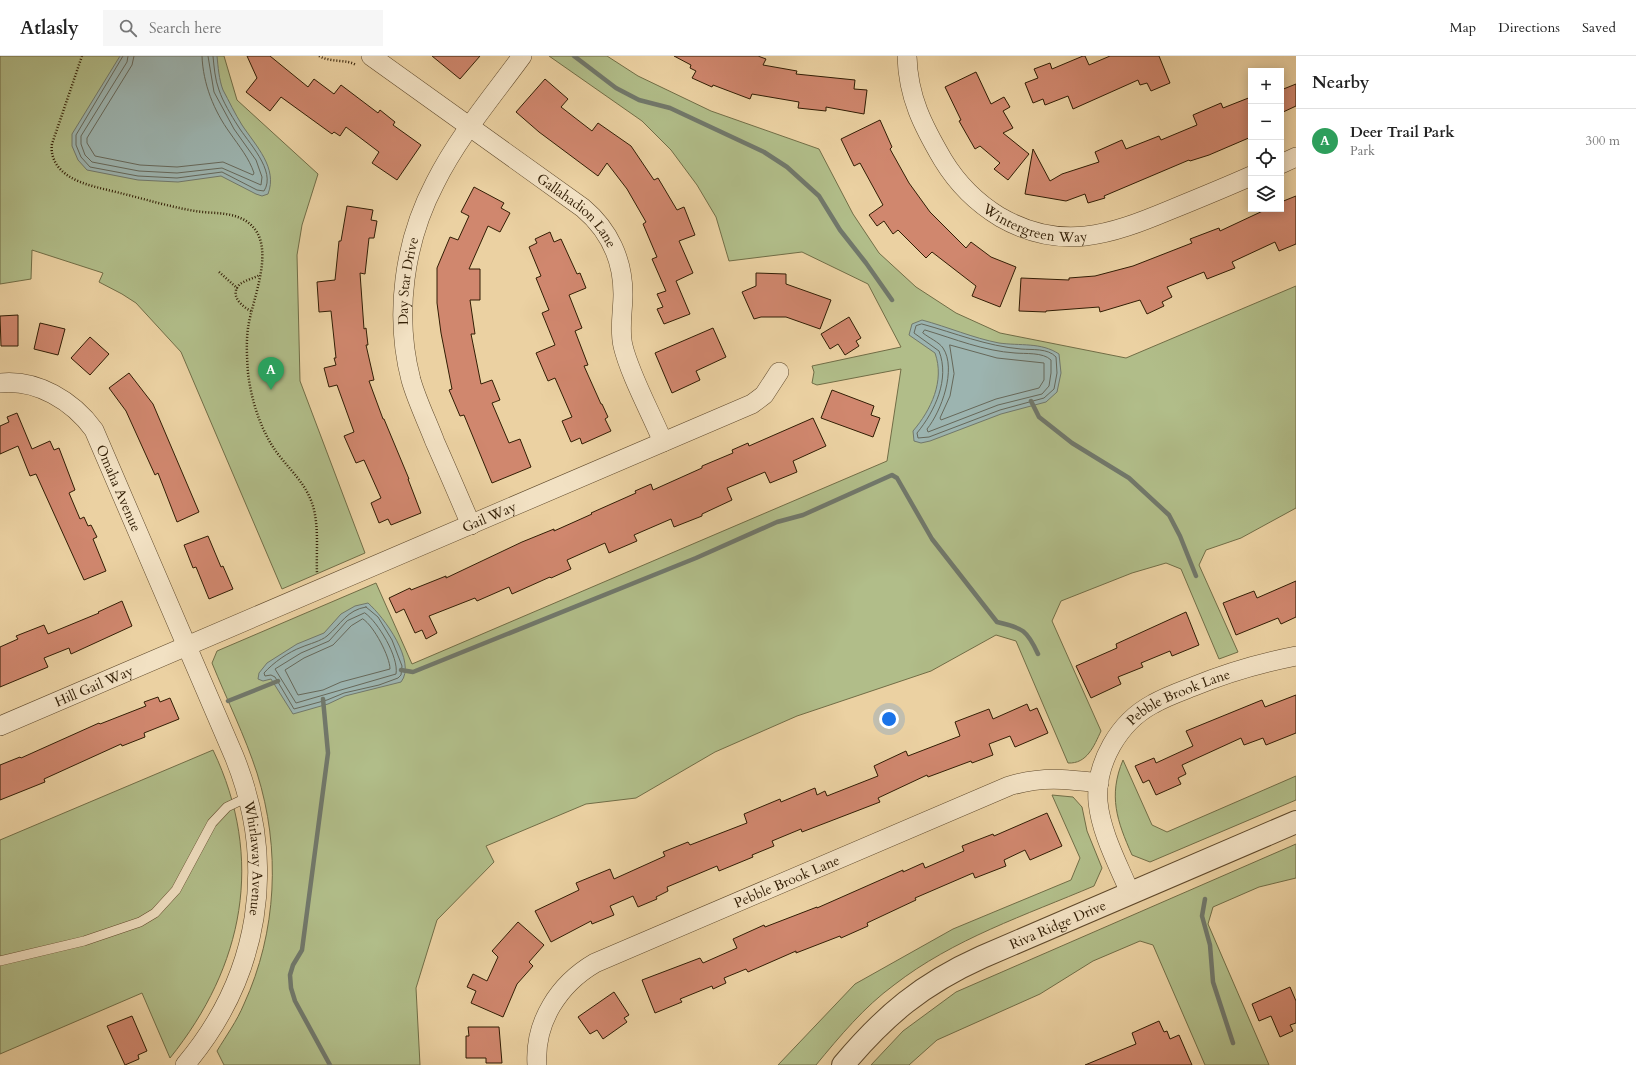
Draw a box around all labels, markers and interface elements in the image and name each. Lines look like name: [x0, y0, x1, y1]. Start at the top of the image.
search box: [103, 10, 383, 46]
text: Atlasly: [20, 15, 79, 41]
icon: search: [117, 17, 139, 39]
text: Search here: [149, 18, 222, 38]
text: Map: [1450, 18, 1476, 37]
text: Directions: [1498, 18, 1560, 37]
text: Saved: [1582, 18, 1616, 37]
map controls: [1248, 68, 1284, 212]
button: +: [1248, 68, 1284, 104]
text: Nearby: [1312, 71, 1369, 94]
button: −: [1248, 104, 1284, 140]
text: Deer Trail Park: [1350, 122, 1455, 142]
text: A: [1320, 132, 1330, 150]
text: 300 m: [1586, 132, 1620, 150]
button: locate: [1248, 140, 1284, 176]
text: Park: [1350, 142, 1375, 160]
street label: Gallahadion Lane: [533, 168, 621, 251]
button: layers: [1248, 176, 1284, 212]
street label: Wintergreen Way: [978, 198, 1089, 247]
street label: Day Star Drive: [393, 235, 423, 325]
pin: A: [258, 357, 284, 390]
street label: Omaha Avenue: [92, 442, 146, 535]
street label: Gail Way: [459, 496, 520, 537]
street label: Hill Gail Way: [51, 660, 137, 711]
street label: Pebble Brook Lane: [1122, 664, 1232, 729]
your location: [879, 709, 899, 729]
street label: Whirlaway Avenue: [239, 798, 267, 917]
street label: Pebble Brook Lane: [731, 850, 842, 912]
street label: Riva Ridge Drive: [1006, 895, 1109, 954]

